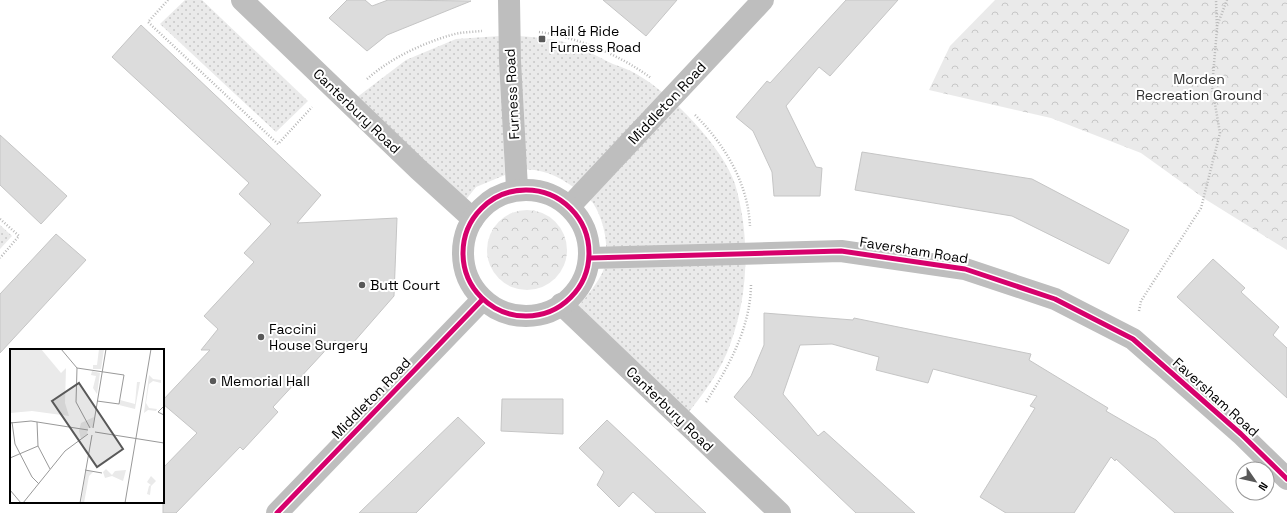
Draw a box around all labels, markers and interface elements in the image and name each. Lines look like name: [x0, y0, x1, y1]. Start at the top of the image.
place label: Hail & Ride Furness Road: [550, 22, 641, 56]
marker: Hail & Ride Furness Road: [537, 34, 547, 44]
street label: Furness Road: [501, 48, 523, 140]
street label: Middleton Road: [624, 58, 710, 148]
street label: Canterbury Road: [310, 65, 404, 157]
park label: Morden Recreation Ground: [1136, 70, 1262, 104]
street label: Faversham Road: [858, 233, 970, 267]
place label: Butt Court: [370, 276, 440, 294]
marker: Butt Court: [357, 280, 367, 290]
place label: Faccini House Surgery: [269, 320, 368, 354]
marker: Faccini House Surgery: [256, 332, 266, 342]
inset map: [10, 349, 164, 503]
street label: Middleton Road: [328, 353, 414, 443]
street label: Faversham Road: [1169, 354, 1263, 440]
street label: Canterbury Road: [623, 363, 717, 455]
place label: Memorial Hall: [221, 372, 310, 390]
marker: Memorial Hall: [208, 376, 218, 386]
north arrow: [1235, 461, 1275, 501]
text: N: [1255, 480, 1271, 494]

